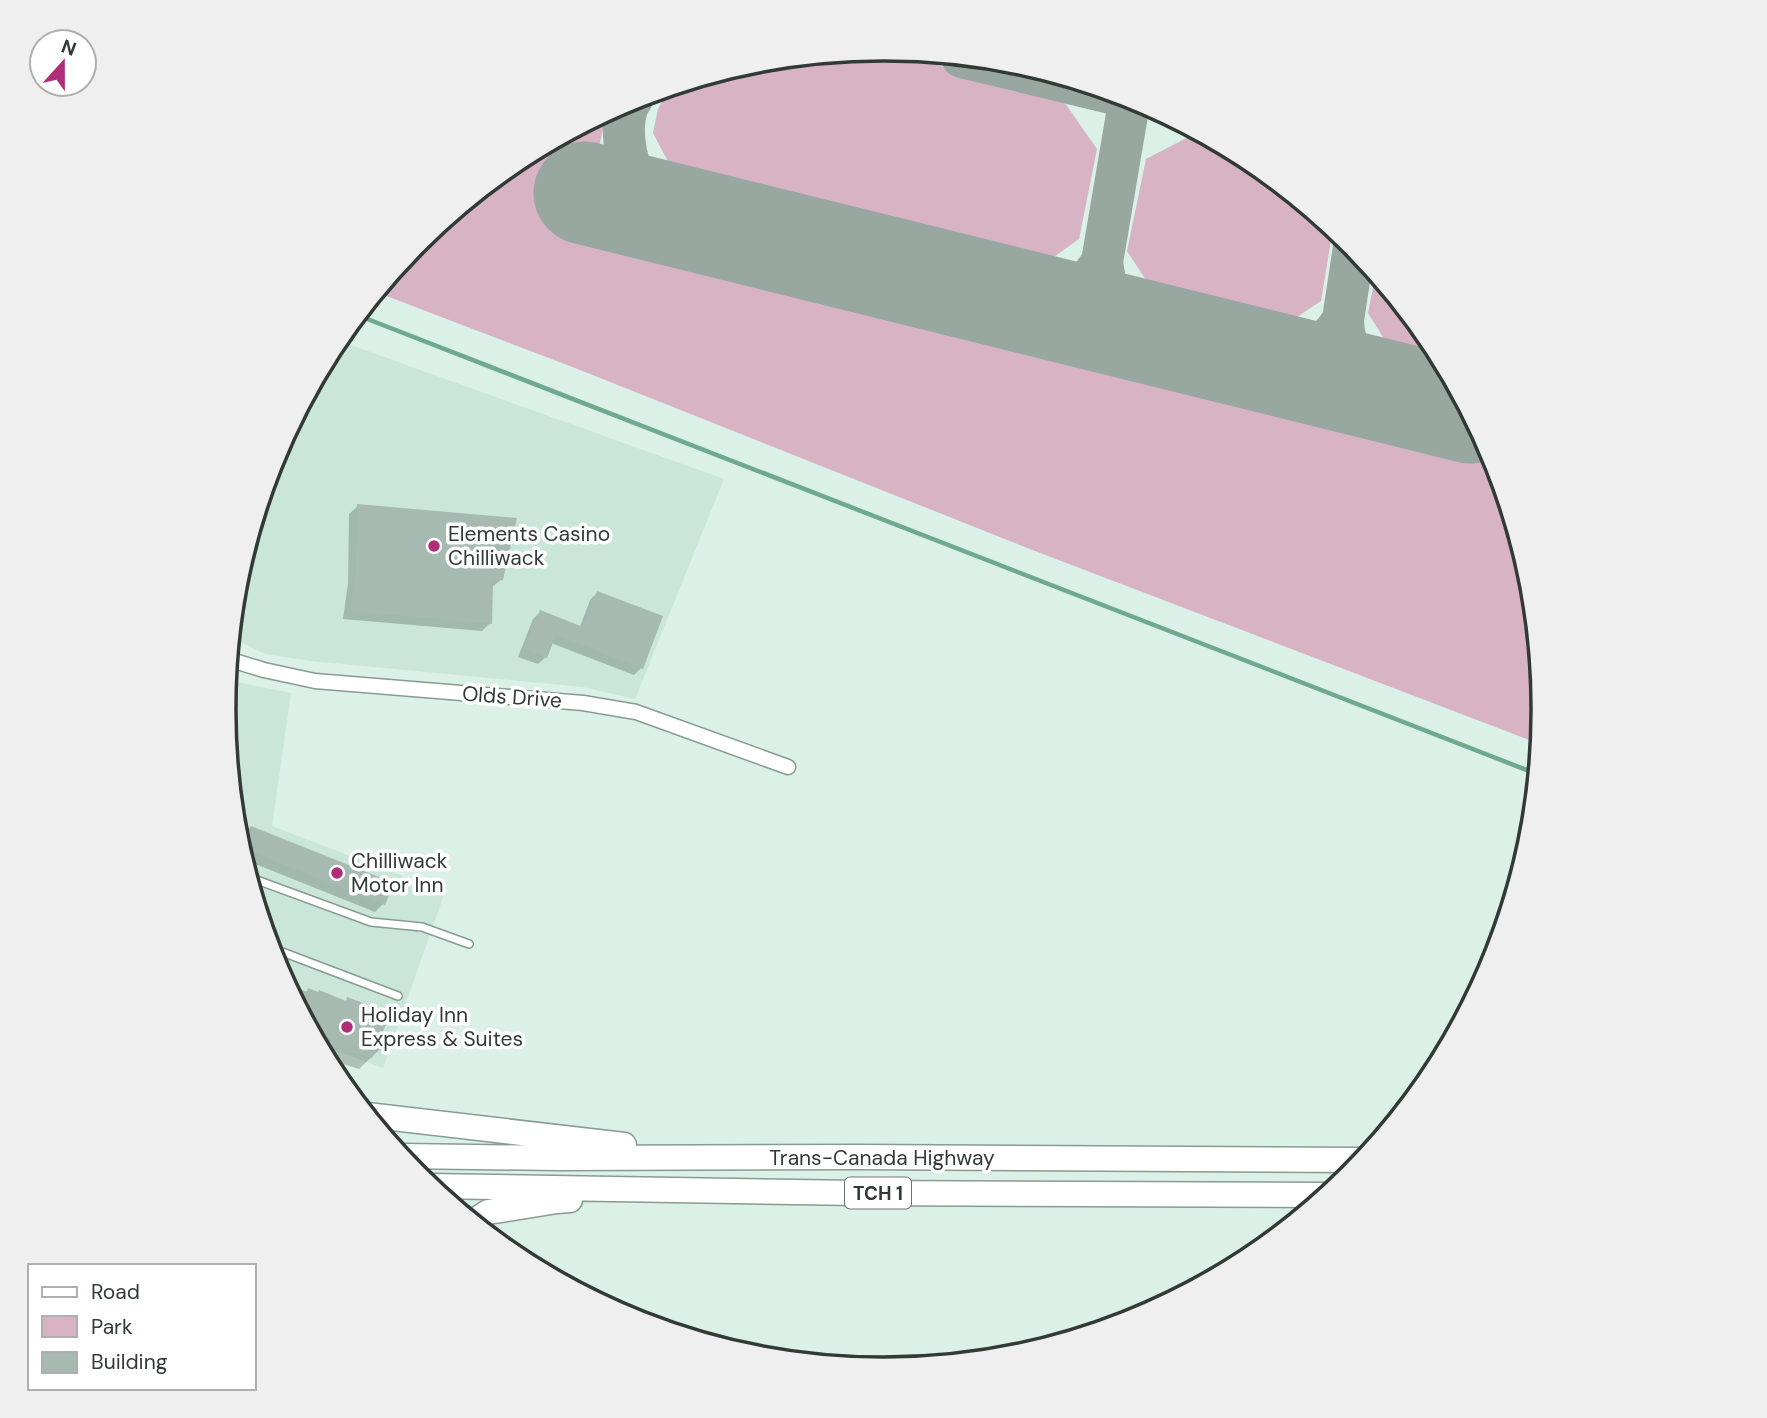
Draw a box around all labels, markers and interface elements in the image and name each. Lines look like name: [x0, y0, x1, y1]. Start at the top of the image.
north arrow: [28, 28, 98, 98]
text: N: [58, 33, 80, 62]
place label: Elements Casino Chilliwack: [448, 520, 610, 572]
marker: Elements Casino Chilliwack: [426, 538, 442, 554]
street label: Olds Drive: [461, 680, 563, 714]
place label: Chilliwack Motor Inn: [351, 847, 448, 899]
marker: Chilliwack Motor Inn: [329, 865, 345, 881]
place label: Holiday Inn Express & Suites: [361, 1001, 523, 1053]
marker: Holiday Inn Express & Suites: [339, 1019, 355, 1035]
street label: Trans-Canada Highway: [769, 1144, 995, 1172]
road number: TCH 1: [845, 1177, 911, 1208]
legend: [28, 1264, 256, 1390]
text: Road: [91, 1278, 140, 1306]
text: Park: [91, 1313, 133, 1341]
text: Building: [91, 1348, 168, 1376]

